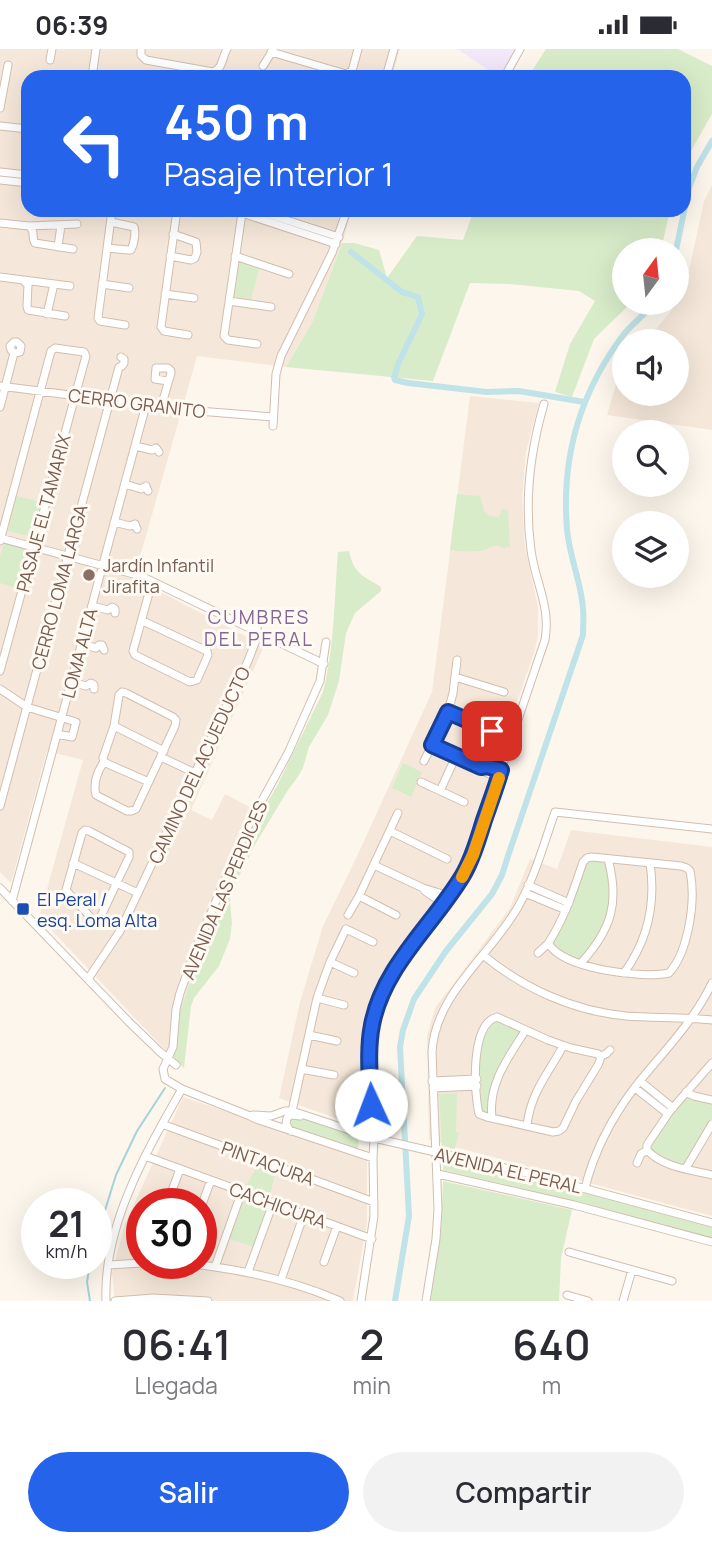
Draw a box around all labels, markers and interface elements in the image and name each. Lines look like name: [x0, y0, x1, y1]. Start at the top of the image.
text: 06:39: [35, 7, 108, 43]
text: 450 m: [164, 88, 309, 155]
icon: left: [49, 98, 140, 189]
text: Pasaje Interior 1: [164, 152, 394, 196]
north arrow: [612, 238, 690, 315]
map controls: [612, 238, 689, 588]
button: sound: [612, 329, 689, 406]
street label: CERRO GRANITO: [67, 383, 207, 423]
button: search: [612, 420, 689, 497]
street label: PASAJE EL TAMARIX: [10, 431, 76, 595]
street label: CERRO LOMA LARGA: [25, 501, 93, 672]
button: layers: [612, 511, 689, 588]
place label: Jardín Infantil Jirafita: [103, 553, 214, 598]
marker: Jardín Infantil Jirafita: [81, 567, 97, 583]
district label: CUMBRES DEL PERAL: [204, 604, 314, 652]
street label: LOMA ALTA: [55, 605, 103, 701]
street label: CAMINO DEL ACUEDUCTO: [143, 663, 255, 867]
pin: [462, 701, 522, 761]
icon: arrive: [473, 712, 511, 750]
street label: AVENIDA LAS PERDICES: [175, 797, 273, 983]
place label: El Peral / esq. Loma Alta: [37, 887, 157, 932]
marker: El Peral / esq. Loma Alta: [15, 901, 31, 917]
position arrow: [334, 1068, 408, 1142]
street label: PINTACURA: [218, 1135, 318, 1191]
street label: AVENIDA EL PERAL: [432, 1141, 584, 1199]
street label: CACHICURA: [226, 1176, 330, 1234]
speed limit sign: 30: [126, 1188, 217, 1279]
text: 21: [48, 1200, 85, 1248]
text: km/h: [46, 1239, 87, 1263]
text: 06:41: [121, 1315, 231, 1373]
text: 2: [359, 1315, 384, 1373]
text: 640: [512, 1315, 591, 1373]
text: Llegada: [135, 1369, 218, 1401]
text: min: [352, 1369, 391, 1401]
text: m: [542, 1369, 561, 1401]
button: Salir: [28, 1452, 349, 1532]
button: Compartir: [363, 1452, 684, 1532]

